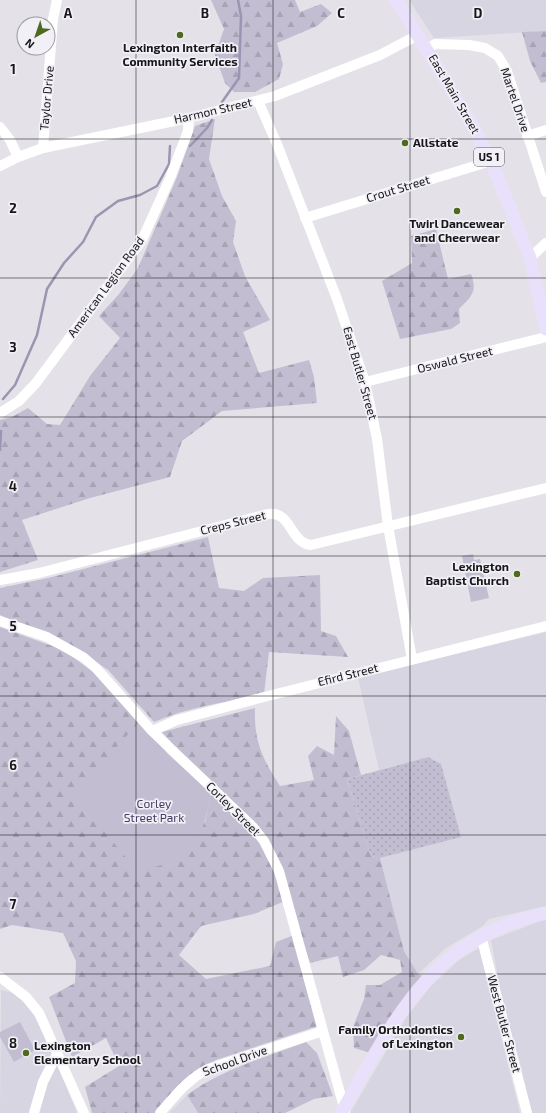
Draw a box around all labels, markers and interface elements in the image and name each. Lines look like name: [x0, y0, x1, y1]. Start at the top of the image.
text: A: [64, 5, 73, 21]
text: B: [201, 5, 209, 21]
text: C: [337, 5, 345, 21]
text: D: [474, 5, 483, 21]
north arrow: [16, 16, 56, 56]
marker: Lexington Interfaith Community Services: [175, 30, 185, 40]
text: N: [22, 36, 36, 52]
place label: Lexington Interfaith Community Services: [122, 40, 238, 69]
street label: East Main Street: [426, 51, 484, 136]
text: 1: [10, 61, 16, 77]
street label: Taylor Drive: [36, 65, 56, 131]
street label: Martel Drive: [498, 66, 534, 134]
street label: Harmon Street: [172, 94, 254, 126]
place label: Allstate: [413, 135, 459, 149]
marker: Allstate: [400, 138, 410, 148]
road number: US 1: [474, 148, 504, 166]
street label: Crout Street: [364, 172, 432, 204]
text: 2: [9, 200, 17, 216]
marker: Twirl Dancewear and Cheerwear: [452, 206, 462, 216]
place label: Twirl Dancewear and Cheerwear: [409, 216, 505, 244]
street label: American Legion Road: [64, 233, 146, 339]
street label: East Butler Street: [341, 325, 381, 421]
text: 3: [9, 339, 17, 355]
street label: Oswald Street: [416, 343, 494, 375]
text: 4: [9, 478, 17, 494]
street label: Creps Street: [199, 507, 267, 537]
place label: Lexington Baptist Church: [425, 559, 509, 587]
marker: Lexington Baptist Church: [512, 569, 522, 579]
text: 5: [9, 618, 17, 634]
street label: Efird Street: [316, 660, 380, 688]
text: 6: [9, 757, 17, 773]
street label: Corley Street: [204, 778, 264, 838]
park label: Corley Street Park: [124, 796, 184, 824]
text: 7: [10, 896, 17, 912]
street label: West Butler Street: [485, 973, 525, 1074]
place label: Family Orthodontics of Lexington: [338, 1022, 453, 1050]
marker: Family Orthodontics of Lexington: [456, 1032, 466, 1042]
text: 8: [9, 1035, 17, 1051]
place label: Lexington Elementary School: [34, 1038, 141, 1067]
street label: School Drive: [200, 1042, 269, 1078]
marker: Lexington Elementary School: [21, 1048, 31, 1058]

